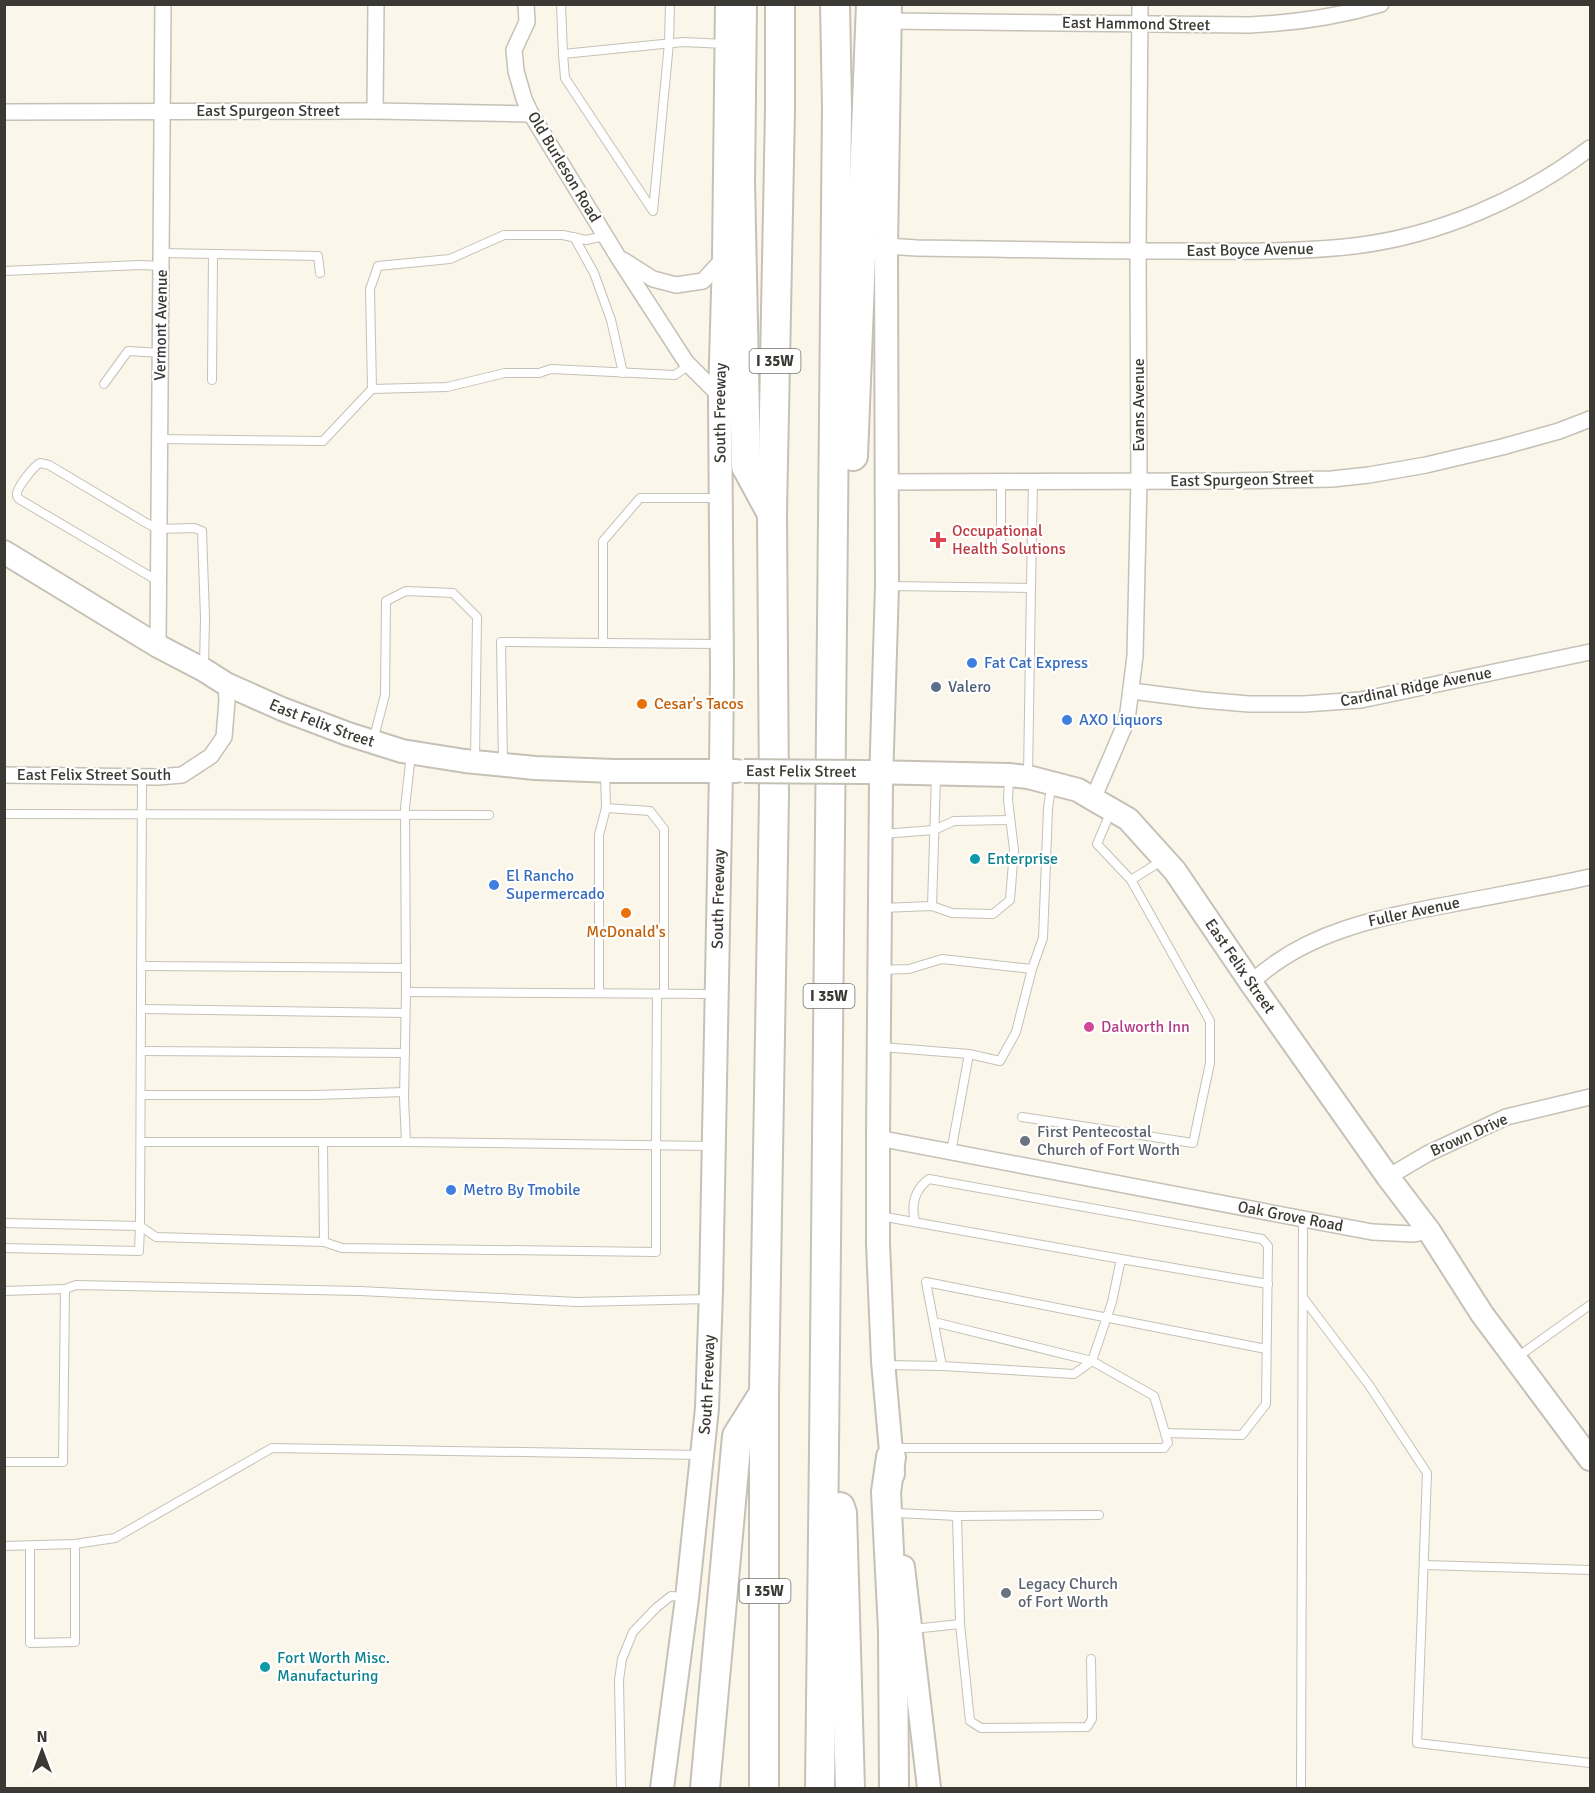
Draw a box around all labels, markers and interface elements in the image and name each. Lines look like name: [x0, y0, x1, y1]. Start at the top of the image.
street label: East Hammond Street: [1062, 13, 1211, 35]
street label: East Spurgeon Street: [196, 101, 340, 121]
street label: Old Burleson Road: [523, 108, 605, 226]
street label: East Boyce Avenue: [1186, 239, 1314, 261]
street label: Vermont Avenue: [150, 269, 172, 381]
road number: I 35W: [750, 349, 800, 373]
street label: Evans Avenue: [1129, 358, 1149, 452]
street label: South Freeway: [710, 362, 731, 463]
street label: East Spurgeon Street: [1170, 469, 1314, 491]
place label: Occupational Health Solutions: [952, 521, 1066, 559]
marker: Occupational Health Solutions: [929, 531, 947, 549]
place label: Fat Cat Express: [984, 653, 1088, 673]
marker: Fat Cat Express: [965, 656, 979, 670]
street label: Cardinal Ridge Avenue: [1339, 663, 1493, 711]
place label: Valero: [948, 677, 991, 697]
marker: Valero: [929, 680, 943, 694]
place label: Cesar's Tacos: [654, 694, 744, 714]
street label: East Felix Street: [266, 695, 377, 752]
marker: Cesar's Tacos: [635, 697, 649, 711]
place label: AXO Liquors: [1079, 710, 1163, 730]
marker: AXO Liquors: [1060, 713, 1074, 727]
street label: East Felix Street: [746, 761, 857, 782]
street label: East Felix Street South: [17, 765, 171, 785]
street label: South Freeway: [708, 848, 730, 949]
place label: Enterprise: [987, 849, 1058, 869]
marker: Enterprise: [968, 852, 982, 866]
place label: El Rancho Supermercado: [506, 866, 605, 904]
marker: El Rancho Supermercado: [487, 878, 501, 892]
street label: Fuller Avenue: [1366, 893, 1462, 931]
marker: McDonald's: [619, 906, 633, 920]
street label: East Felix Street: [1200, 915, 1280, 1018]
place label: McDonald's: [586, 922, 666, 942]
road number: I 35W: [804, 984, 854, 1008]
place label: Dalworth Inn: [1101, 1017, 1190, 1037]
marker: Dalworth Inn: [1082, 1020, 1096, 1034]
street label: Brown Drive: [1427, 1109, 1511, 1161]
place label: First Pentecostal Church of Fort Worth: [1037, 1122, 1180, 1160]
marker: First Pentecostal Church of Fort Worth: [1018, 1134, 1032, 1148]
place label: Metro By Tmobile: [463, 1180, 581, 1200]
marker: Metro By Tmobile: [444, 1183, 458, 1197]
street label: Oak Grove Road: [1236, 1197, 1345, 1236]
street label: South Freeway: [694, 1334, 720, 1436]
place label: Legacy Church of Fort Worth: [1018, 1574, 1118, 1612]
road number: I 35W: [740, 1579, 790, 1603]
marker: Legacy Church of Fort Worth: [999, 1586, 1013, 1600]
place label: Fort Worth Misc. Manufacturing: [277, 1648, 390, 1686]
marker: Fort Worth Misc. Manufacturing: [258, 1660, 272, 1674]
north arrow: [12, 1721, 72, 1781]
text: N: [36, 1727, 48, 1747]

